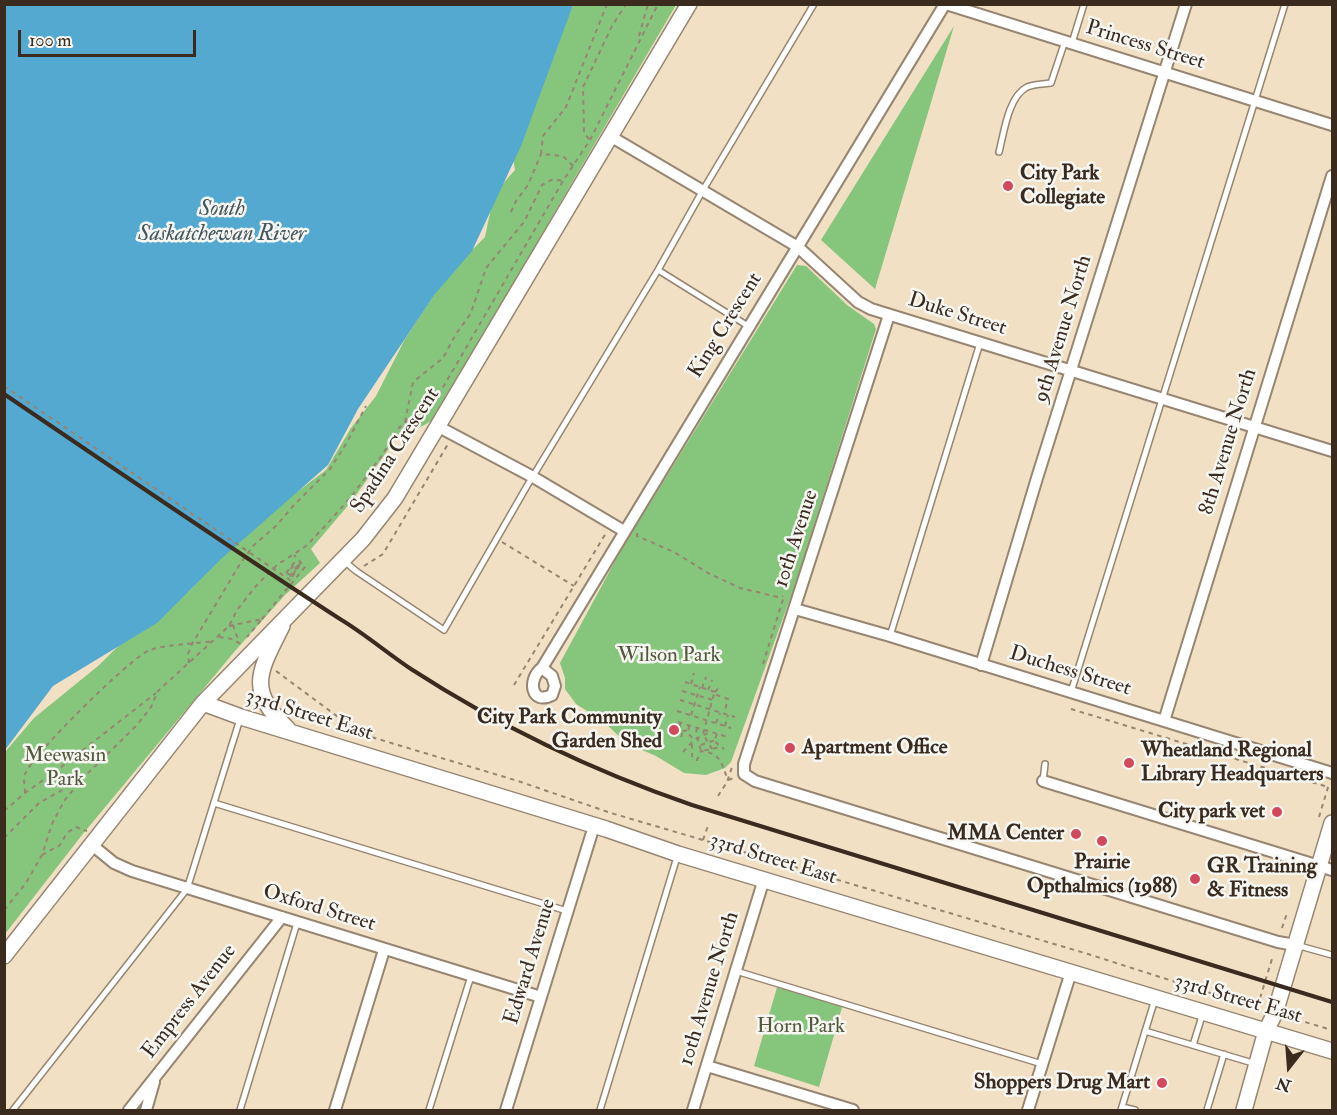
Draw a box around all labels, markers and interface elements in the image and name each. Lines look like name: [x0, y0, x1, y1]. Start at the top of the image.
street label: Princess Street: [1083, 16, 1207, 76]
scale bar: [21, 18, 200, 56]
text: 100 m: [29, 29, 72, 52]
place label: City Park Collegiate: [1020, 161, 1105, 211]
marker: City Park Collegiate: [1001, 179, 1015, 193]
water label: South Saskatchewan River: [138, 197, 306, 248]
street label: 9th Avenue North: [1030, 253, 1098, 405]
street label: King Crescent: [684, 269, 768, 383]
street label: Duke Street: [905, 288, 1009, 342]
street label: 8th Avenue North: [1195, 366, 1263, 518]
street label: Spadina Crescent: [346, 384, 446, 518]
street label: 10th Avenue: [769, 487, 825, 591]
street label: Duchess Street: [1006, 642, 1134, 702]
park label: Wilson Park: [617, 643, 721, 669]
street label: 33rd Street East: [242, 685, 376, 747]
place label: City Park Community Garden Shed: [477, 705, 662, 755]
marker: City Park Community Garden Shed: [667, 723, 681, 737]
place label: Apartment Office: [802, 735, 947, 761]
place label: Wheatland Regional Library Headquarters: [1141, 738, 1323, 788]
marker: Apartment Office: [783, 741, 797, 755]
park label: Meewasin Park: [24, 743, 106, 793]
marker: Wheatland Regional Library Headquarters: [1122, 756, 1136, 770]
place label: City park vet: [1158, 799, 1265, 825]
marker: City park vet: [1270, 805, 1284, 819]
place label: MMA Center: [947, 821, 1064, 847]
marker: MMA Center: [1069, 827, 1083, 841]
street label: 33rd Street East: [706, 829, 840, 891]
marker: Prairie Opthalmics (1988): [1095, 834, 1109, 848]
place label: Prairie Opthalmics (1988): [1027, 850, 1177, 900]
place label: GR Training & Fitness: [1207, 854, 1317, 904]
marker: GR Training & Fitness: [1188, 872, 1202, 886]
street label: Oxford Street: [260, 880, 378, 938]
street label: Edward Avenue: [500, 896, 562, 1028]
street label: 10th Avenue North: [675, 909, 745, 1069]
street label: Empress Avenue: [138, 940, 242, 1064]
street label: 33rd Street East: [1171, 970, 1305, 1030]
park label: Horn Park: [757, 1014, 845, 1040]
north arrow: [1259, 1037, 1319, 1097]
place label: Shoppers Drug Mart: [974, 1070, 1150, 1096]
text: N: [1274, 1073, 1294, 1096]
marker: Shoppers Drug Mart: [1155, 1076, 1169, 1090]

